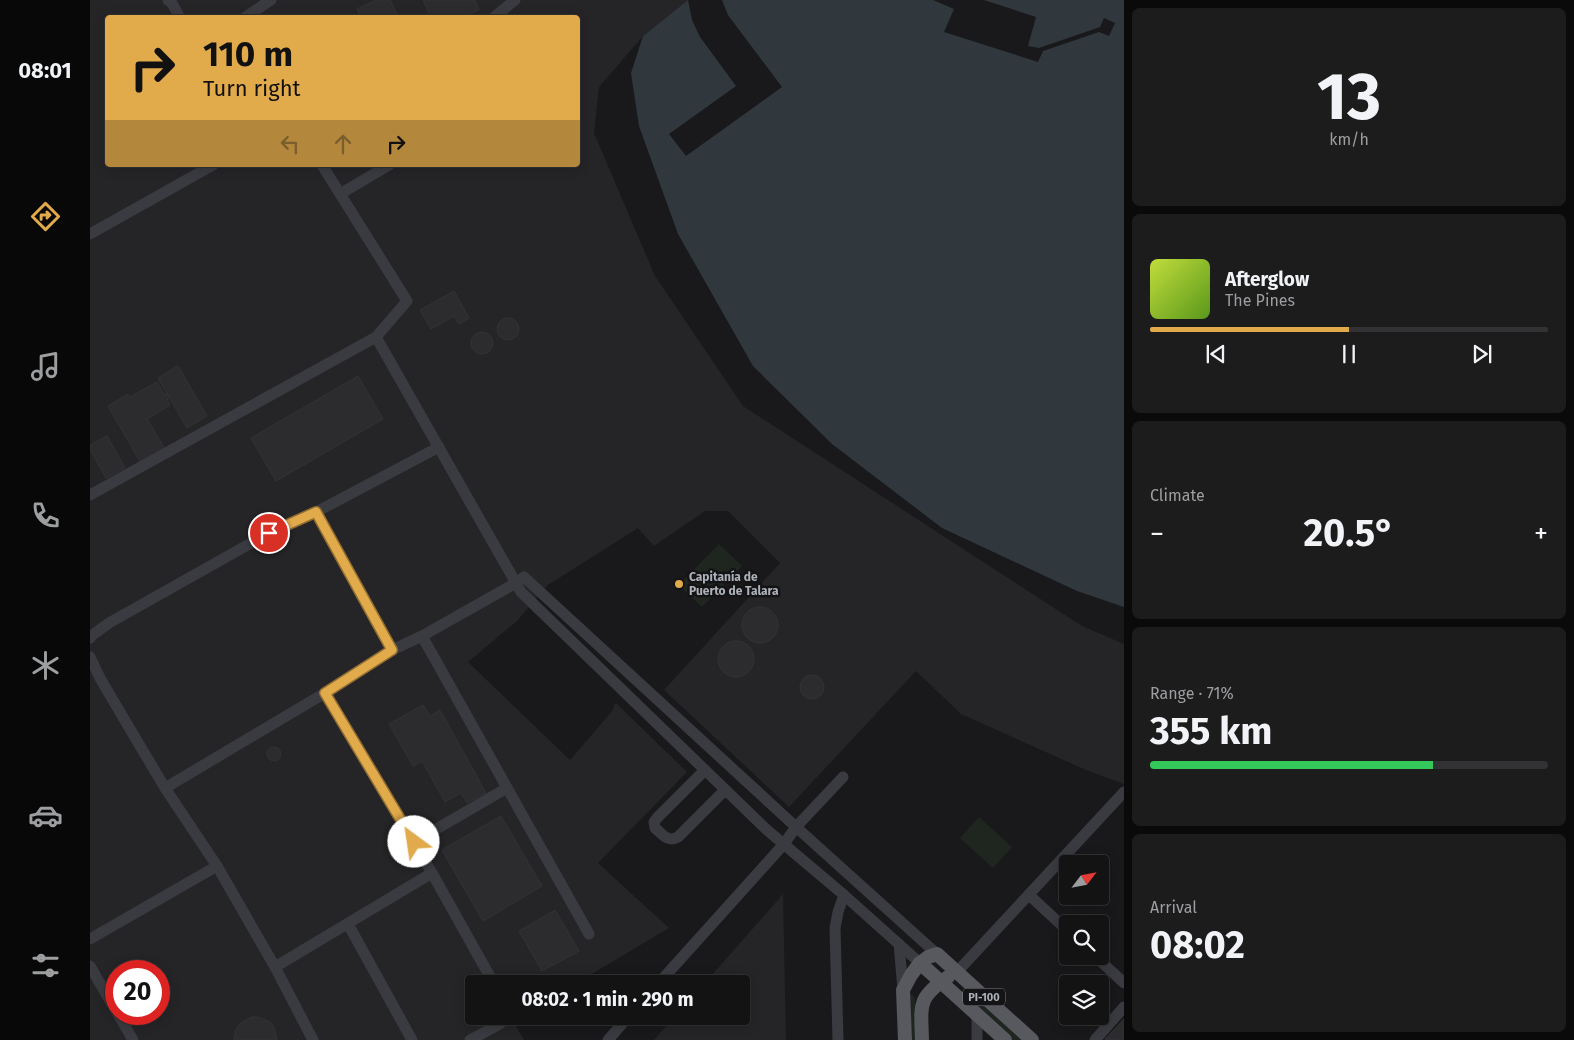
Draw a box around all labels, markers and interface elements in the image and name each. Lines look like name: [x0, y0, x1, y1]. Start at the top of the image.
text: 110 m: [203, 33, 293, 75]
icon: right: [120, 35, 185, 100]
text: 08:01: [18, 57, 72, 84]
text: 13: [1317, 58, 1381, 136]
text: Turn right: [203, 75, 300, 102]
icon: left: [276, 130, 304, 158]
icon: ahead: [329, 130, 357, 158]
icon: right: [382, 130, 410, 158]
text: km/h: [1329, 130, 1369, 149]
icon: directions: [28, 199, 63, 234]
text: Afterglow: [1225, 268, 1309, 291]
text: The Pines: [1225, 291, 1295, 310]
icon: previous: [1202, 340, 1230, 368]
icon: pause: [1335, 340, 1363, 368]
icon: next: [1468, 340, 1496, 368]
icon: music: [28, 349, 63, 384]
text: Climate: [1150, 486, 1205, 505]
icon: phone: [28, 498, 63, 533]
text: 20.5°: [1303, 510, 1395, 556]
pin: [248, 512, 290, 554]
text: −: [1150, 517, 1164, 550]
text: +: [1534, 517, 1548, 550]
icon: arrive: [255, 519, 283, 547]
place label: Capitanía de Puerto de Talara: [689, 570, 779, 598]
marker: Capitanía de Puerto de Talara: [673, 578, 685, 590]
icon: climate: [28, 648, 63, 683]
text: Range · 71%: [1150, 684, 1234, 703]
text: 355 km: [1150, 708, 1272, 754]
icon: car: [28, 798, 63, 833]
position arrow: [387, 815, 439, 867]
north arrow: [1059, 855, 1109, 905]
map controls: [1059, 855, 1109, 1025]
text: Arrival: [1150, 898, 1197, 917]
button: search: [1059, 915, 1109, 965]
text: 08:02: [1150, 922, 1245, 968]
icon: filters: [28, 948, 63, 983]
speed limit sign: 20: [105, 960, 170, 1025]
button: layers: [1059, 975, 1109, 1025]
text: 08:02 · 1 min · 290 m: [521, 988, 694, 1011]
road number: PI-100: [963, 989, 1005, 1006]

